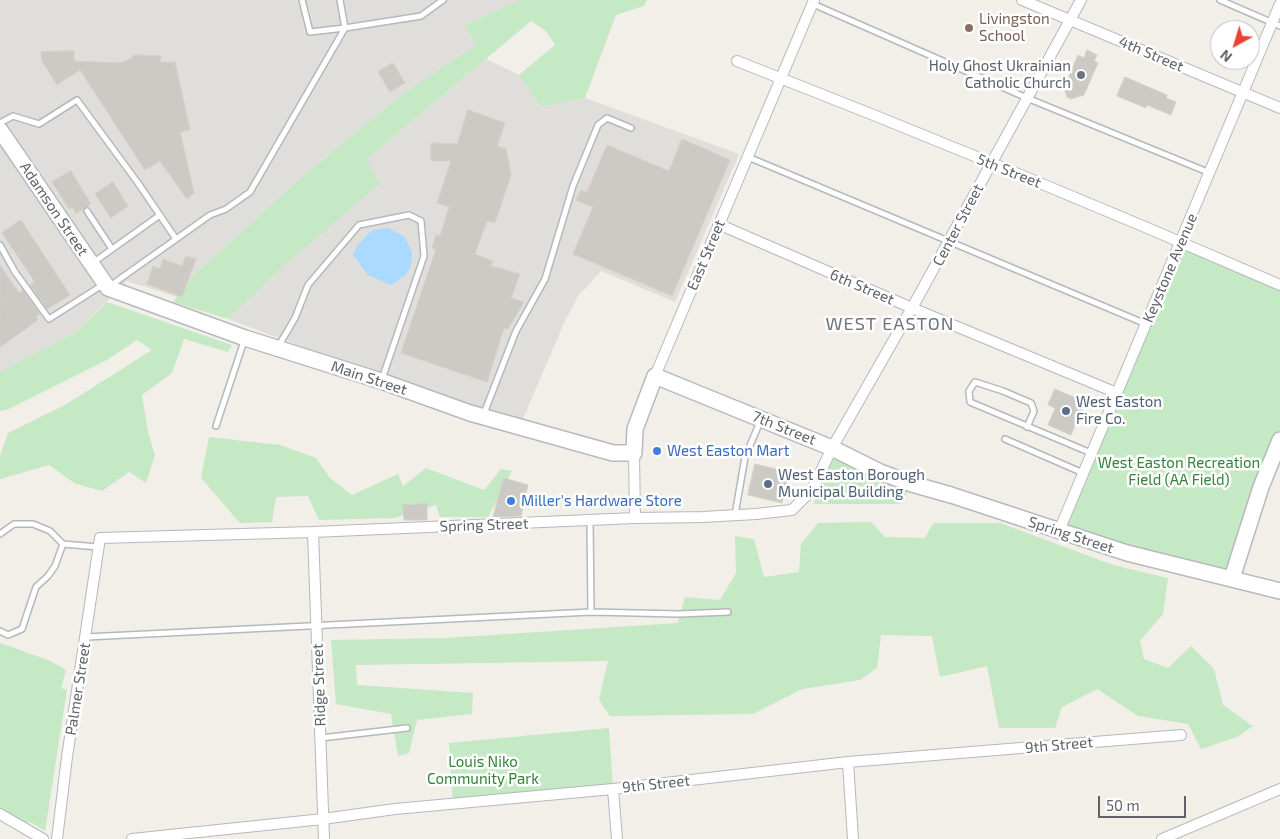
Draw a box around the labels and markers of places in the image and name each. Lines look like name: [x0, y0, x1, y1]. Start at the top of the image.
place label: Livingston School: [979, 10, 1050, 45]
marker: Livingston School: [963, 22, 975, 34]
place label: Holy Ghost Ukrainian Catholic Church: [929, 57, 1071, 92]
marker: Holy Ghost Ukrainian Catholic Church: [1075, 69, 1087, 81]
place label: West Easton Fire Co.: [1076, 393, 1162, 428]
marker: West Easton Fire Co.: [1060, 405, 1072, 417]
place label: West Easton Mart: [667, 442, 789, 460]
marker: West Easton Mart: [651, 445, 663, 457]
place label: West Easton Borough Municipal Building: [778, 466, 925, 501]
marker: West Easton Borough Municipal Building: [762, 478, 774, 490]
place label: Miller's Hardware Store: [521, 492, 682, 510]
marker: Miller's Hardware Store: [505, 495, 517, 507]

